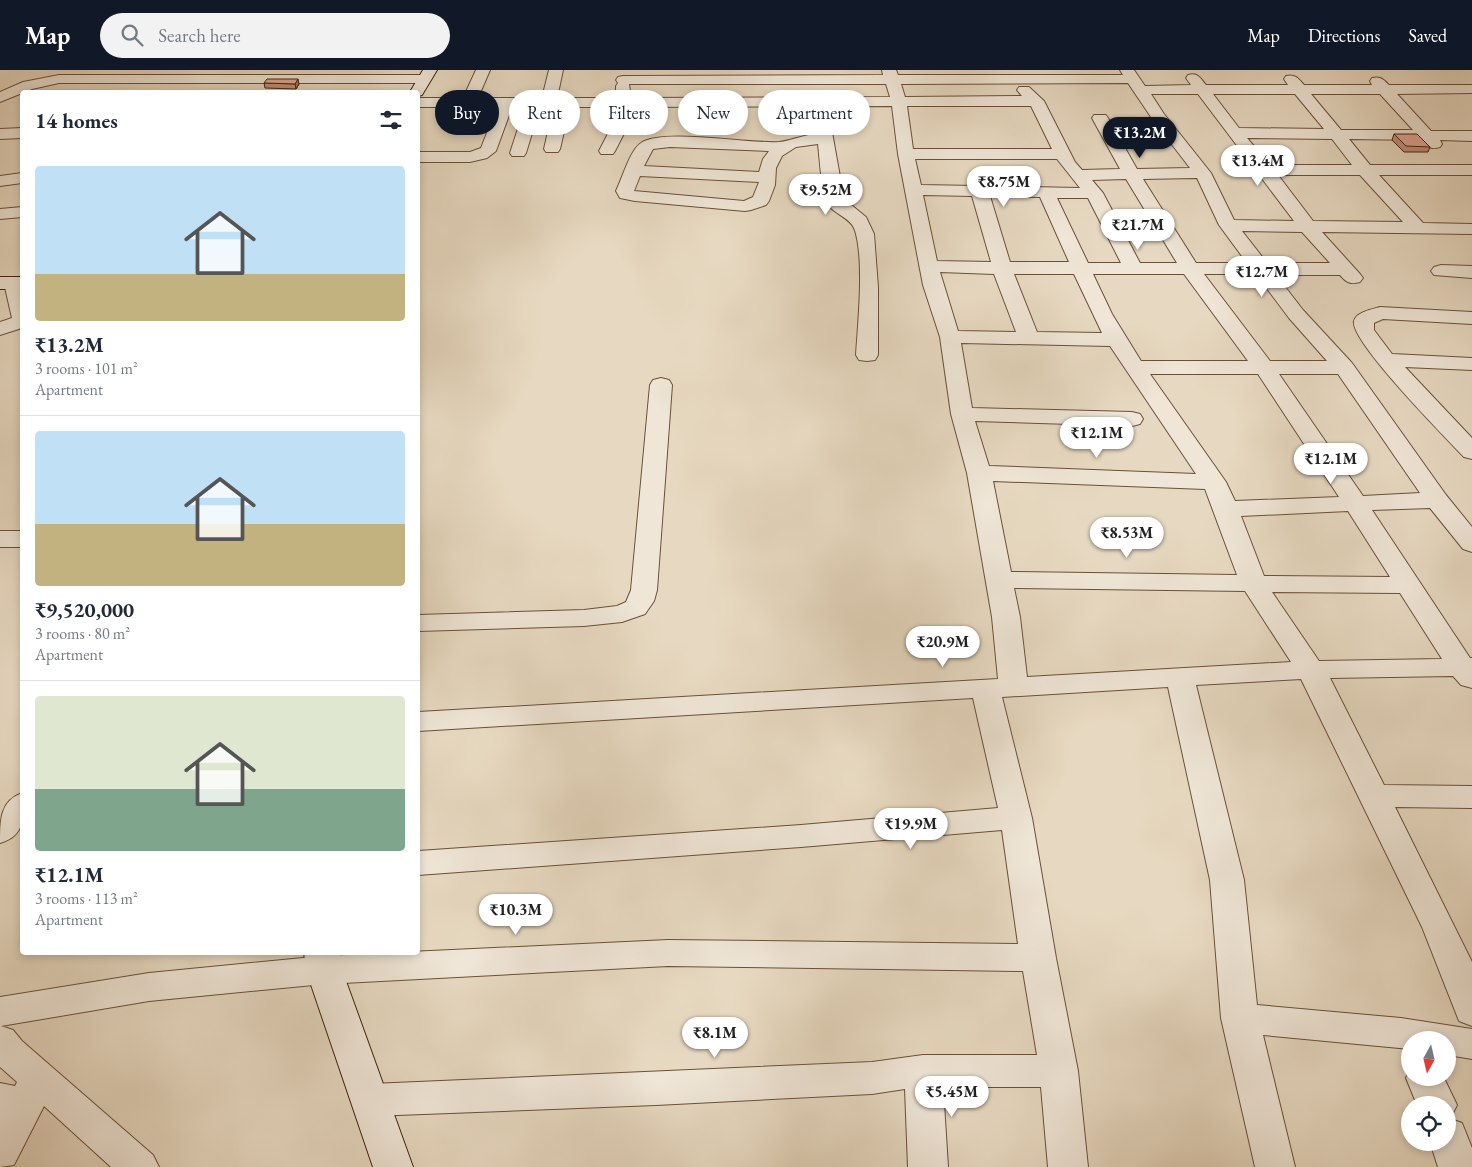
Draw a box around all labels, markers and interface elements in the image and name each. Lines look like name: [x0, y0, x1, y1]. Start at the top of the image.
search box: [100, 13, 450, 58]
text: Map: [25, 20, 70, 51]
icon: search: [118, 21, 146, 49]
text: Search here: [158, 23, 241, 48]
text: Map: [1248, 24, 1280, 47]
text: Directions: [1308, 24, 1380, 47]
text: Saved: [1408, 24, 1447, 47]
chip: Buy: [435, 90, 499, 135]
chip: Rent: [509, 90, 580, 135]
chip: Filters: [590, 90, 668, 135]
chip: New: [678, 90, 748, 135]
chip: Apartment: [758, 90, 870, 135]
icon: filters: [377, 106, 405, 134]
text: 14 homes: [35, 107, 118, 134]
pin: ₹13.2M: [1099, 116, 1181, 159]
text: ₹13.2M: [1114, 122, 1166, 143]
pin: ₹13.4M: [1217, 144, 1299, 187]
text: ₹13.4M: [1232, 150, 1284, 171]
pin: ₹8.75M: [963, 166, 1045, 208]
text: ₹8.75M: [978, 171, 1030, 192]
pin: ₹9.52M: [785, 174, 867, 216]
text: ₹9.52M: [800, 179, 852, 200]
icon: home: [175, 198, 265, 288]
pin: ₹21.7M: [1097, 208, 1179, 251]
text: ₹21.7M: [1112, 214, 1164, 235]
pin: ₹12.7M: [1221, 256, 1303, 298]
text: ₹12.7M: [1236, 261, 1288, 282]
text: ₹13.2M: [35, 331, 104, 358]
text: 3 rooms · 101 m²: [35, 358, 138, 379]
text: Apartment: [35, 379, 103, 400]
pin: ₹12.1M: [1056, 416, 1138, 459]
text: ₹12.1M: [1071, 422, 1123, 443]
pin: ₹12.1M: [1290, 442, 1372, 485]
text: ₹12.1M: [1305, 448, 1357, 469]
icon: home: [175, 464, 265, 554]
pin: ₹8.53M: [1086, 516, 1168, 559]
text: ₹8.53M: [1101, 522, 1153, 543]
text: ₹9,520,000: [35, 596, 134, 623]
text: 3 rooms · 80 m²: [35, 623, 130, 644]
pin: ₹20.9M: [902, 626, 984, 668]
text: ₹20.9M: [917, 631, 969, 652]
text: Apartment: [35, 644, 103, 665]
icon: home: [175, 729, 265, 819]
pin: ₹19.9M: [870, 808, 952, 850]
text: ₹19.9M: [885, 813, 937, 834]
text: ₹12.1M: [35, 861, 104, 888]
text: 3 rooms · 113 m²: [35, 888, 138, 909]
pin: ₹10.3M: [475, 894, 557, 936]
text: ₹10.3M: [490, 899, 542, 920]
text: Apartment: [35, 909, 103, 930]
pin: ₹8.1M: [680, 1016, 750, 1059]
text: ₹8.1M: [693, 1022, 737, 1043]
north arrow: [1401, 1031, 1456, 1086]
map controls: [1401, 1031, 1456, 1151]
pin: ₹5.45M: [911, 1076, 993, 1118]
text: ₹5.45M: [926, 1081, 978, 1102]
button: locate: [1401, 1096, 1456, 1151]

